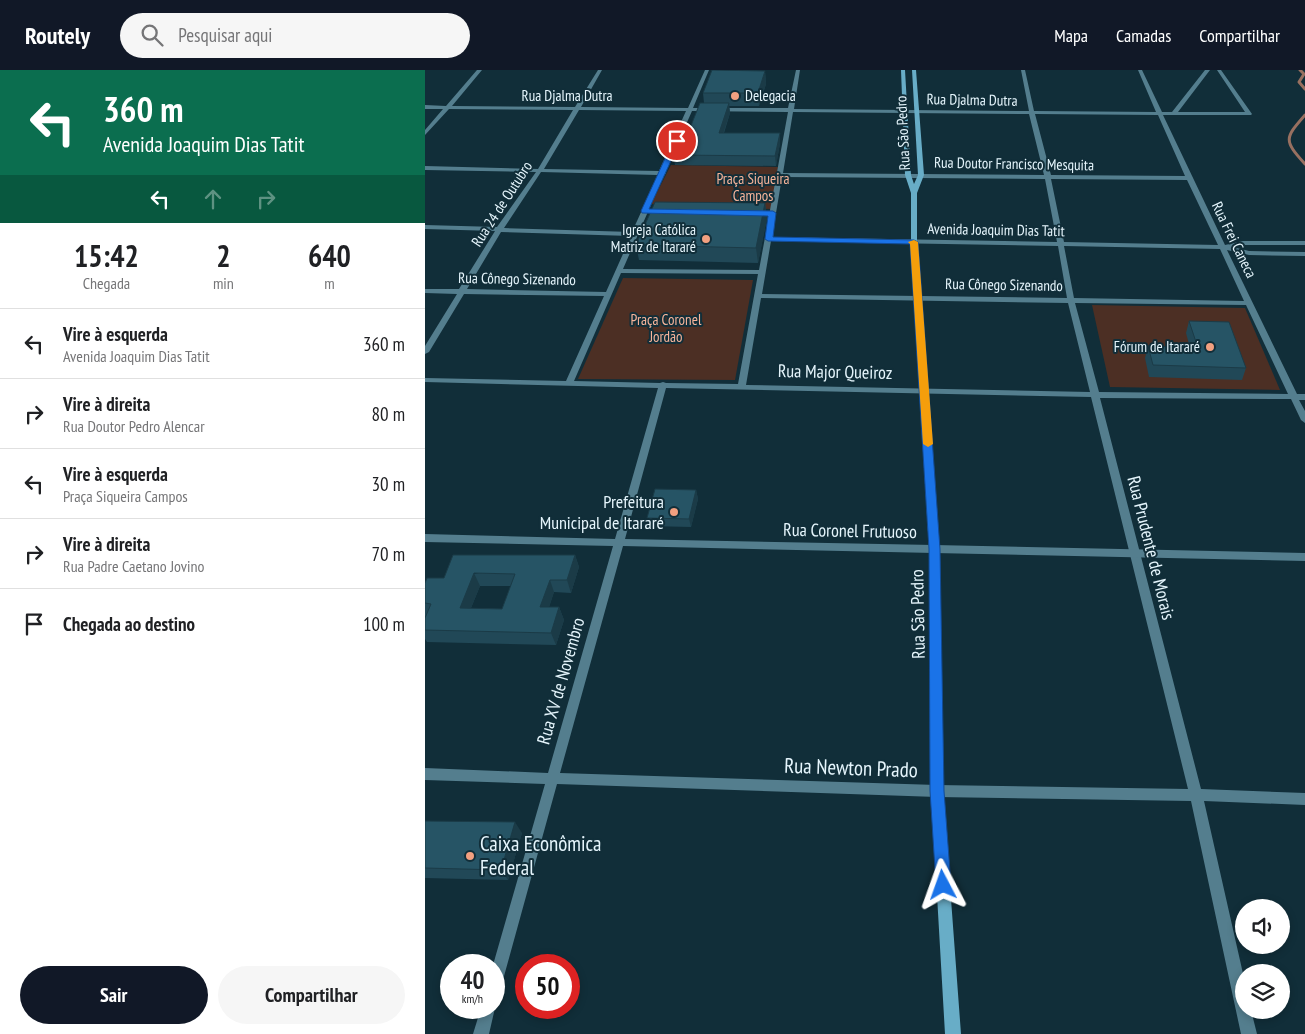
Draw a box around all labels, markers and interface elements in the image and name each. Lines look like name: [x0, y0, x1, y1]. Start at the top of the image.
search box: [120, 13, 470, 58]
text: Routely: [25, 20, 90, 51]
icon: search: [138, 21, 166, 49]
text: Pesquisar aqui: [178, 23, 273, 47]
text: Mapa: [1054, 24, 1088, 47]
text: Camadas: [1116, 24, 1171, 47]
text: Compartilhar: [1199, 24, 1280, 47]
text: 360 m: [103, 86, 184, 132]
street label: Rua Djalma Dutra: [521, 86, 613, 105]
place label: Delegacia: [745, 86, 796, 105]
street label: Rua Djalma Dutra: [926, 89, 1018, 110]
icon: left: [20, 90, 85, 155]
marker: Delegacia: [729, 90, 741, 102]
street label: Rua São Pedro: [891, 95, 914, 171]
pin: [656, 120, 698, 162]
icon: arrive: [663, 127, 691, 155]
text: Avenida Joaquim Dias Tatit: [103, 130, 304, 158]
street label: Rua Doutor Francisco Mesquita: [934, 153, 1094, 174]
street label: Rua 24 de Outubro: [467, 157, 536, 250]
park label: Praça Siqueira Campos: [716, 169, 790, 205]
icon: left: [146, 185, 174, 213]
icon: ahead: [199, 185, 227, 213]
icon: right: [252, 185, 280, 213]
street label: Rua Frei Caneca: [1208, 199, 1261, 281]
street label: Avenida Joaquim Dias Tatit: [927, 219, 1065, 240]
place label: Igreja Católica Matriz de Itararé: [611, 220, 696, 256]
marker: Igreja Católica Matriz de Itararé: [700, 233, 712, 245]
text: 15:42: [74, 236, 139, 275]
text: 2: [216, 236, 231, 275]
text: 640: [308, 236, 351, 275]
street label: Rua Cônego Sizenando: [458, 268, 576, 289]
text: Chegada: [83, 273, 130, 293]
text: min: [213, 273, 234, 293]
text: m: [324, 273, 335, 293]
street label: Rua Cônego Sizenando: [945, 274, 1063, 295]
park label: Praça Coronel Jordão: [631, 310, 702, 346]
text: Vire à esquerda: [63, 322, 168, 346]
icon: left: [20, 330, 48, 358]
text: 360 m: [363, 332, 405, 356]
place label: Fórum de Itararé: [1114, 337, 1200, 356]
marker: Fórum de Itararé: [1204, 341, 1216, 353]
text: Avenida Joaquim Dias Tatit: [63, 346, 210, 366]
street label: Rua Major Queiroz: [778, 359, 892, 384]
text: Vire à direita: [63, 392, 150, 416]
icon: right: [20, 400, 48, 428]
text: 80 m: [372, 402, 405, 426]
text: Rua Doutor Pedro Alencar: [63, 416, 205, 436]
text: Vire à esquerda: [63, 462, 168, 486]
icon: left: [20, 470, 48, 498]
text: 30 m: [372, 472, 405, 496]
street label: Rua Prudente de Morais: [1122, 474, 1180, 622]
text: Praça Siqueira Campos: [63, 486, 188, 506]
place label: Prefeitura Municipal de Itararé: [540, 490, 664, 534]
marker: Prefeitura Municipal de Itararé: [668, 506, 680, 518]
street label: Rua Coronel Frutuoso: [783, 518, 917, 543]
text: Vire à direita: [63, 532, 150, 556]
icon: right: [20, 540, 48, 568]
text: 70 m: [372, 542, 405, 566]
text: Rua Padre Caetano Jovino: [63, 556, 204, 576]
street label: Rua São Pedro: [905, 569, 930, 659]
icon: arrive: [20, 610, 48, 638]
text: Chegada ao destino: [63, 612, 195, 636]
text: 100 m: [363, 612, 405, 636]
street label: Rua XV de Novembro: [531, 615, 590, 747]
street label: Rua Newton Prado: [784, 752, 918, 783]
place label: Caixa Econômica Federal: [480, 830, 601, 881]
marker: Caixa Econômica Federal: [464, 850, 476, 862]
position arrow: [916, 858, 968, 910]
map controls: [1235, 899, 1290, 1019]
button: sound: [1235, 899, 1290, 954]
speed limit sign: 50: [515, 954, 580, 1019]
text: 40: [461, 964, 484, 996]
button: layers: [1235, 964, 1290, 1019]
button: Sair: [20, 966, 208, 1024]
button: Compartilhar: [218, 966, 405, 1024]
text: km/h: [462, 991, 483, 1006]

